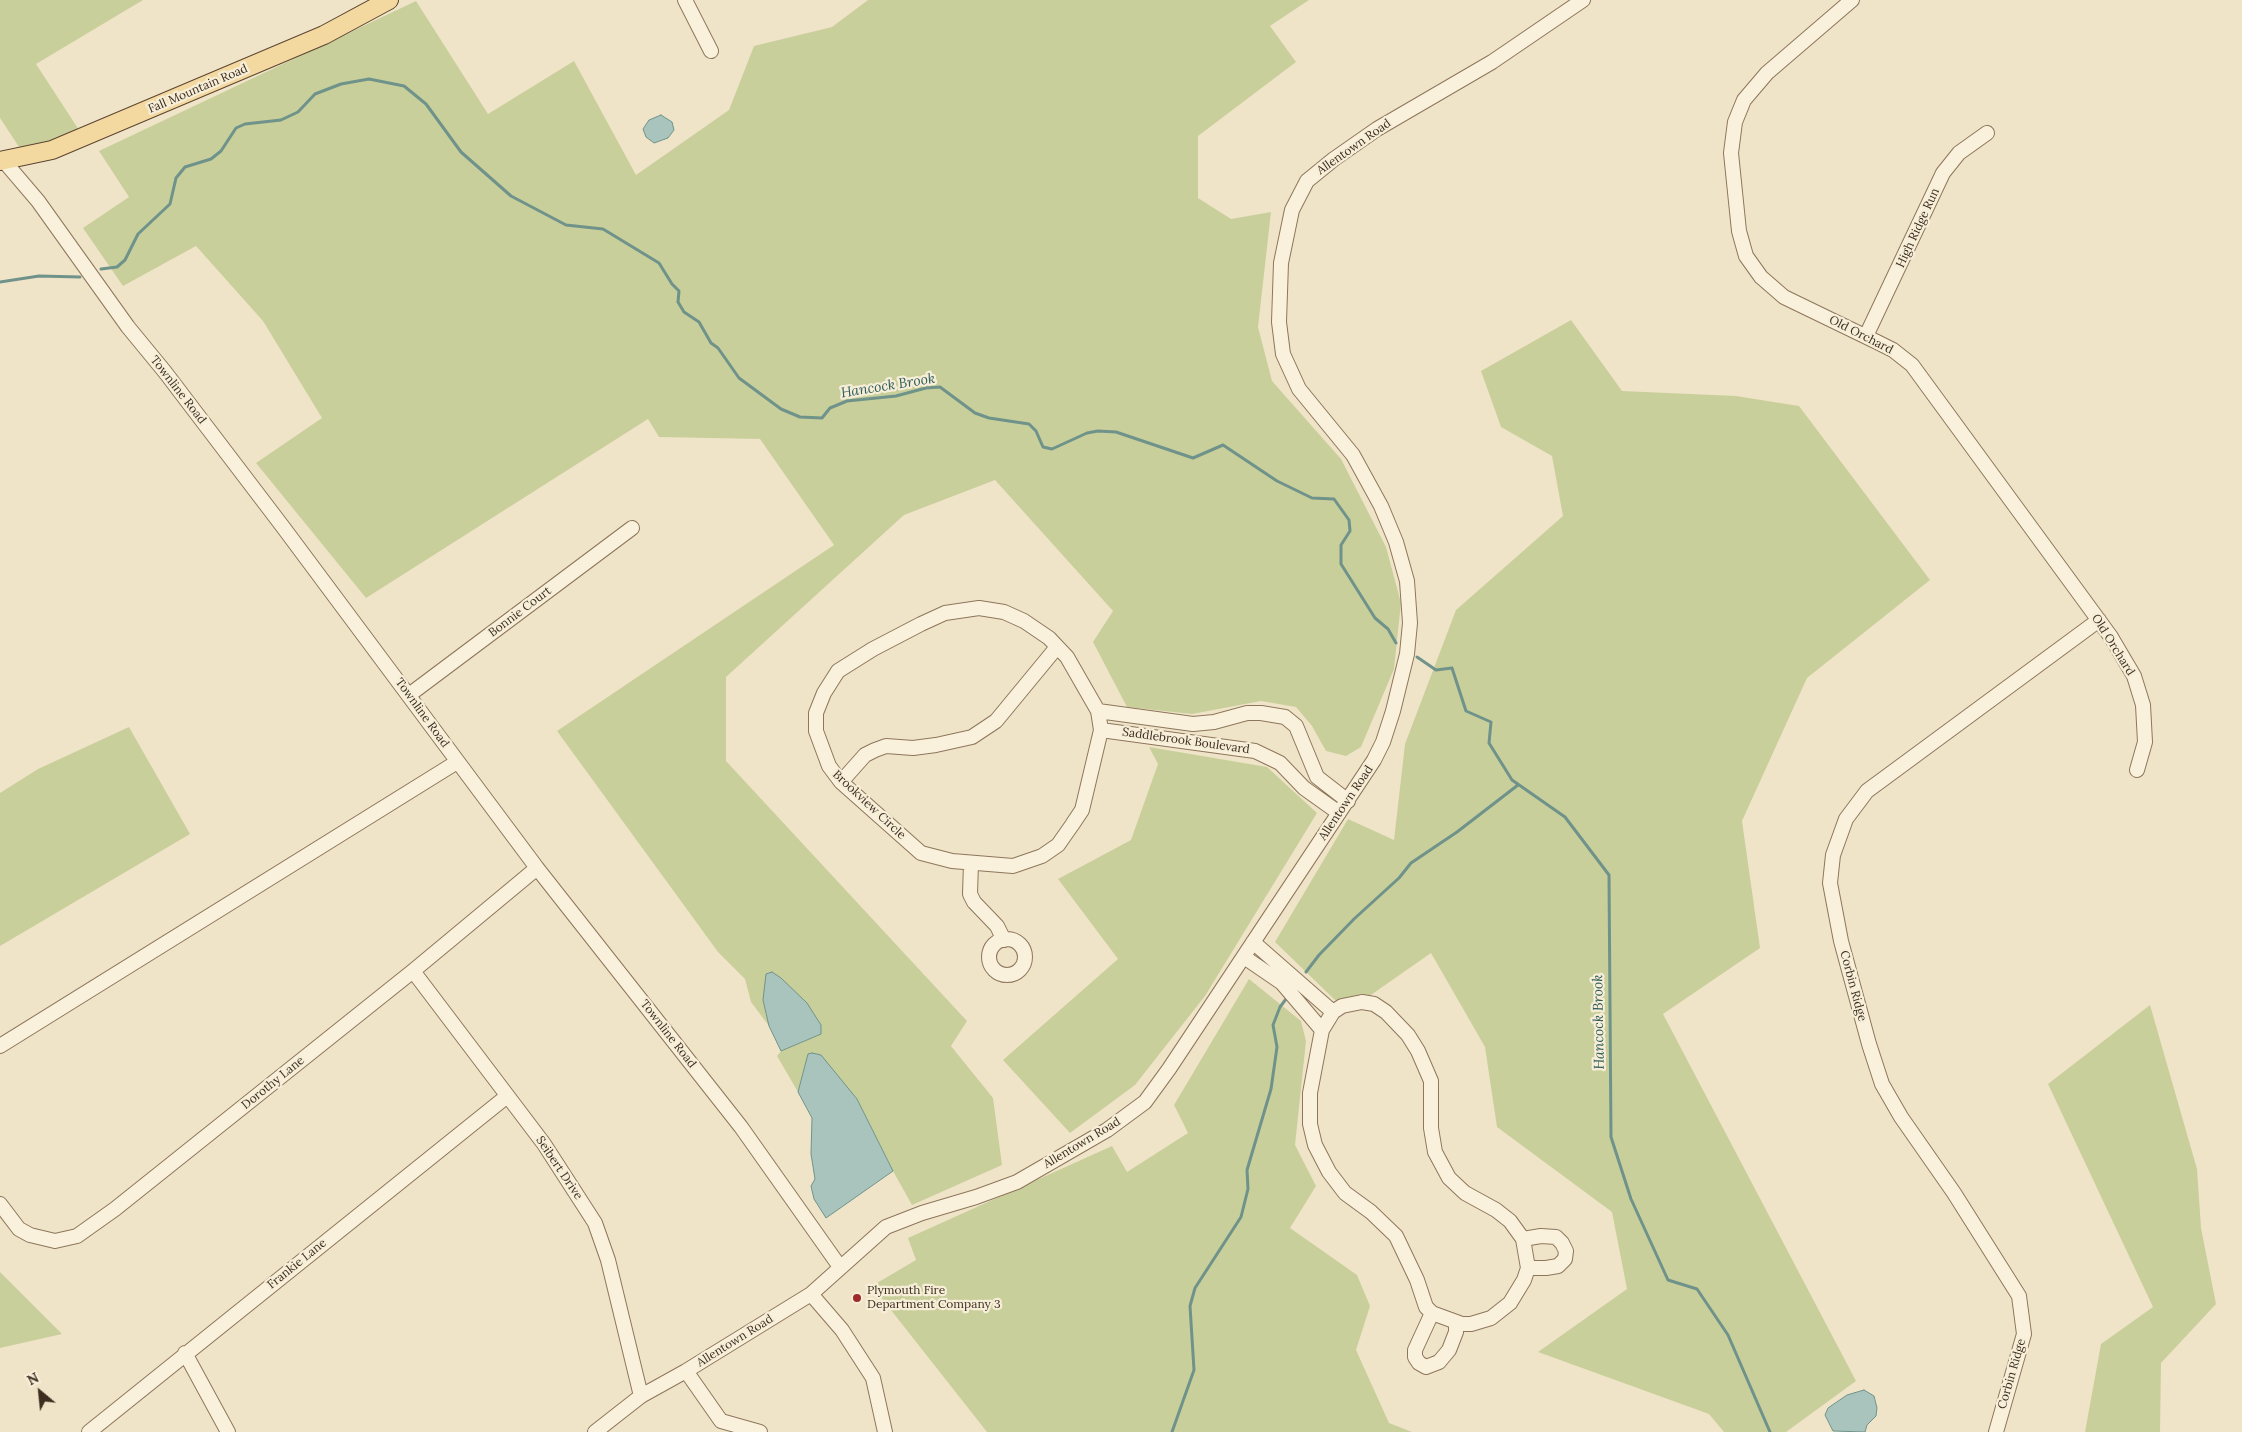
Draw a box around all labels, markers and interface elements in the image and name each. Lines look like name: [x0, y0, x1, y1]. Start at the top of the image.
street label: Fall Mountain Road: [146, 62, 250, 116]
street label: Allentown Road: [1314, 116, 1394, 178]
street label: High Ridge Run: [1893, 186, 1943, 270]
street label: Old Orchard: [1827, 313, 1895, 357]
street label: Townline Road: [147, 353, 209, 427]
water label: Hancock Brook: [840, 370, 936, 402]
street label: Bonnie Court: [486, 584, 554, 640]
street label: Old Orchard: [2088, 612, 2138, 678]
street label: Townline Road: [392, 675, 452, 751]
street label: Saddlebrook Boulevard: [1121, 725, 1251, 757]
street label: Allentown Road: [1316, 763, 1376, 843]
street label: Brookview Circle: [829, 767, 909, 843]
street label: Corbin Ridge: [1837, 949, 1869, 1023]
water label: Hancock Brook: [1590, 974, 1608, 1070]
street label: Townline Road: [637, 997, 699, 1071]
street label: Dorothy Lane: [239, 1053, 307, 1113]
street label: Allentown Road: [1041, 1114, 1123, 1172]
street label: Seibert Drive: [533, 1134, 585, 1202]
street label: Frankie Lane: [265, 1236, 329, 1292]
place label: Plymouth Fire Department Company 3: [867, 1284, 1001, 1312]
marker: Plymouth Fire Department Company 3: [851, 1292, 863, 1304]
street label: Allentown Road: [694, 1312, 776, 1370]
street label: Corbin Ridge: [1995, 1337, 2029, 1411]
north arrow: [15, 1367, 65, 1417]
text: N: [24, 1368, 42, 1389]

